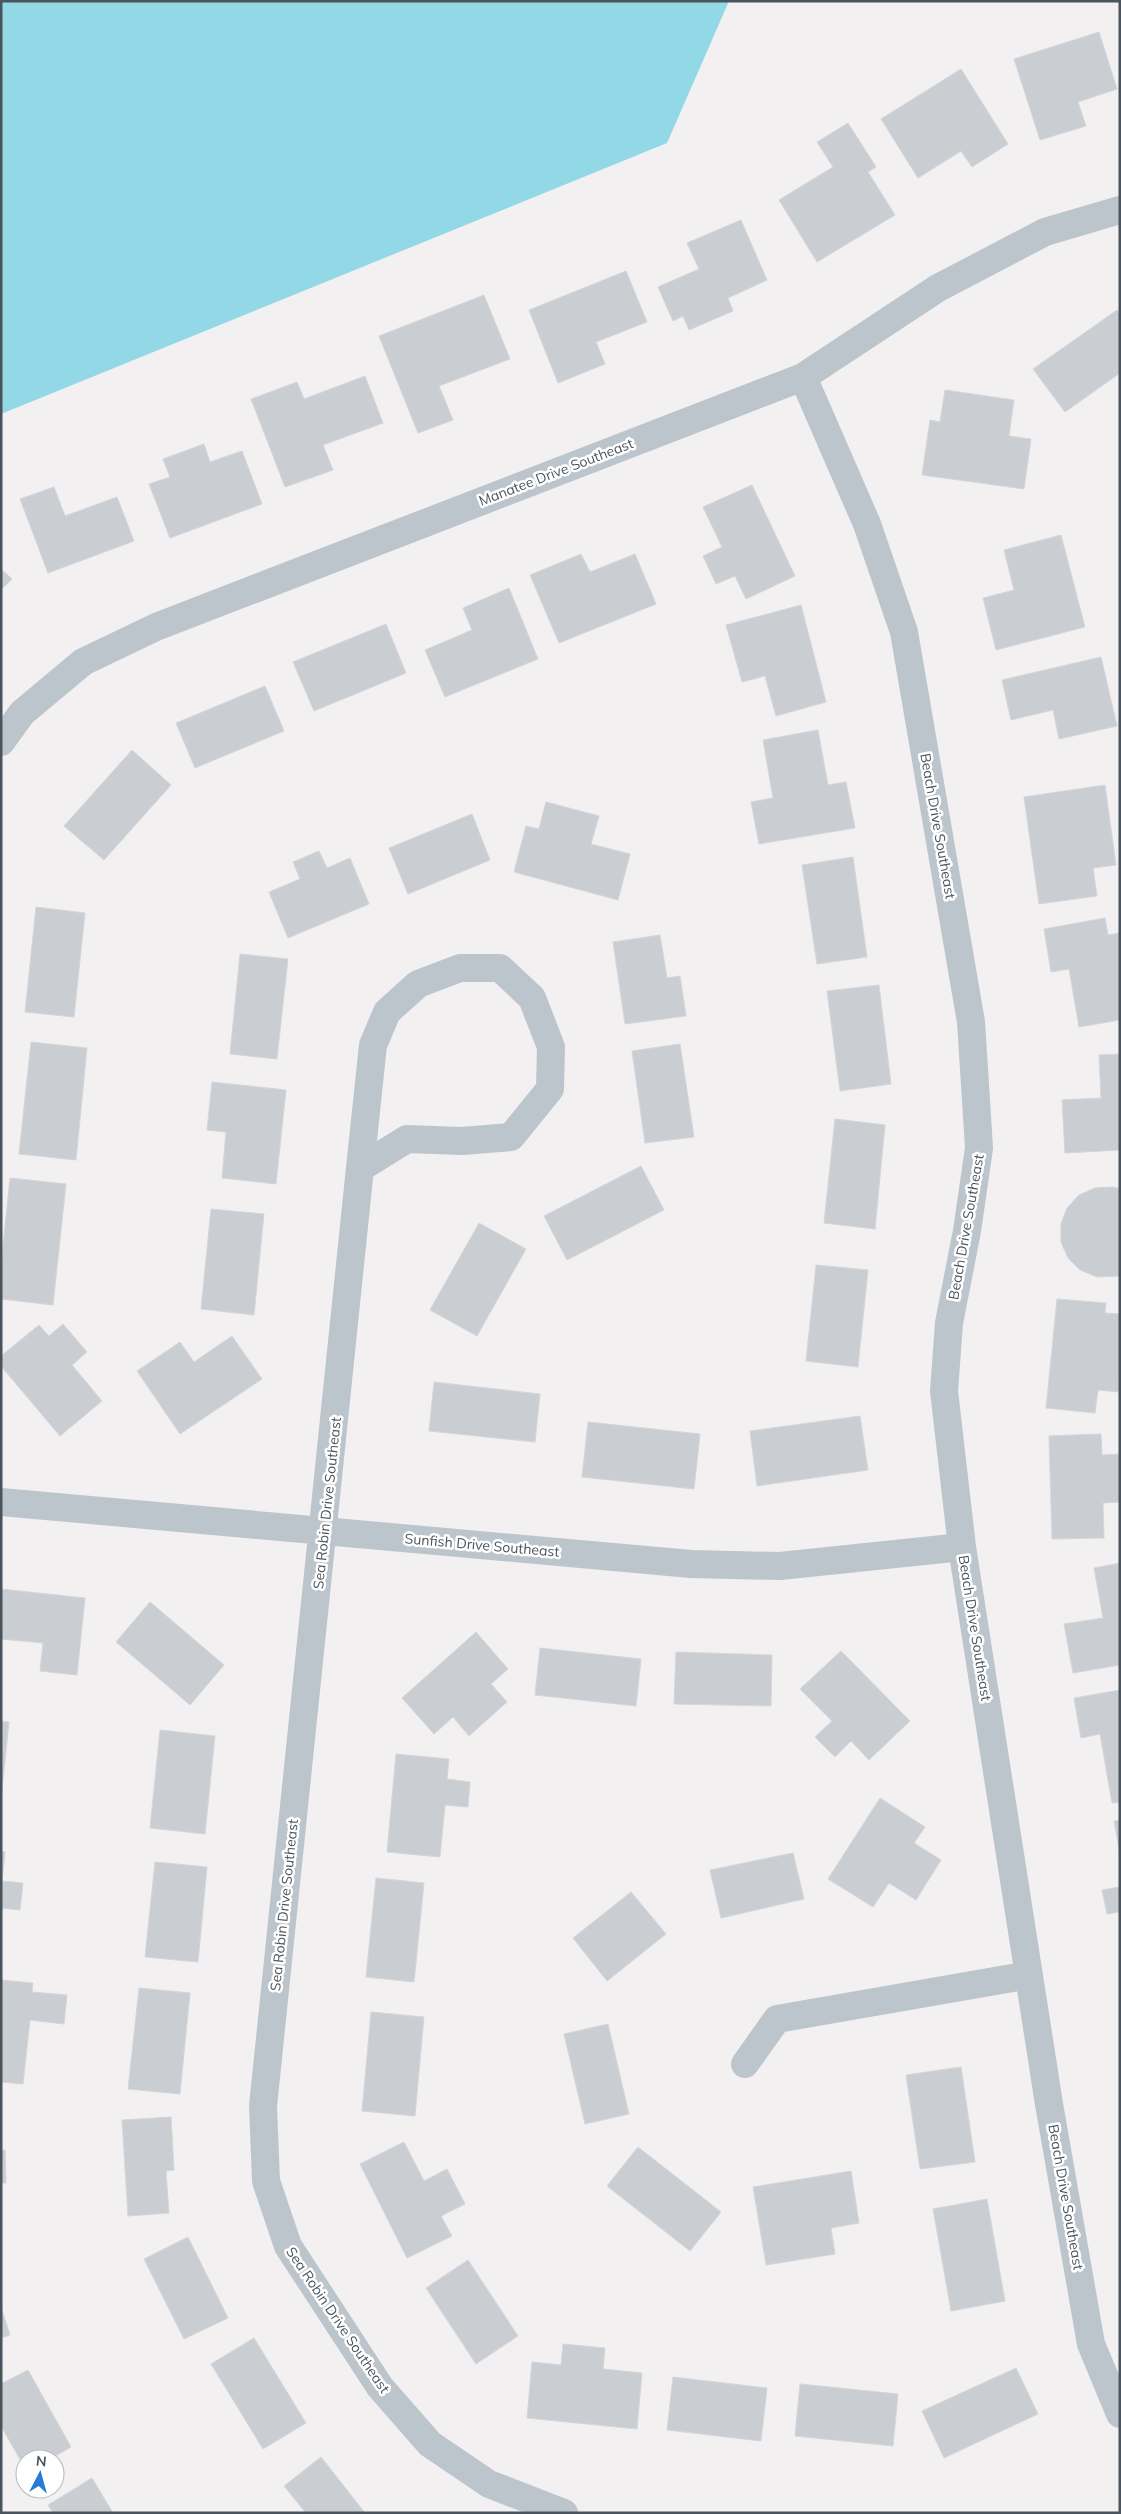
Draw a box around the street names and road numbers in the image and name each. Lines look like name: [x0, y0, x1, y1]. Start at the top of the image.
street label: Manatee Drive Southeast: [476, 434, 636, 510]
street label: Beach Drive Southeast: [916, 752, 960, 900]
street label: Beach Drive Southeast: [944, 1153, 988, 1301]
street label: Sea Robin Drive Southeast: [309, 1416, 345, 1590]
street label: Sunfish Drive Southeast: [404, 1529, 560, 1561]
street label: Beach Drive Southeast: [955, 1554, 995, 1702]
street label: Sea Robin Drive Southeast: [266, 1818, 302, 1992]
street label: Beach Drive Southeast: [1044, 2123, 1088, 2271]
street label: Sea Robin Drive Southeast: [282, 2243, 394, 2397]

